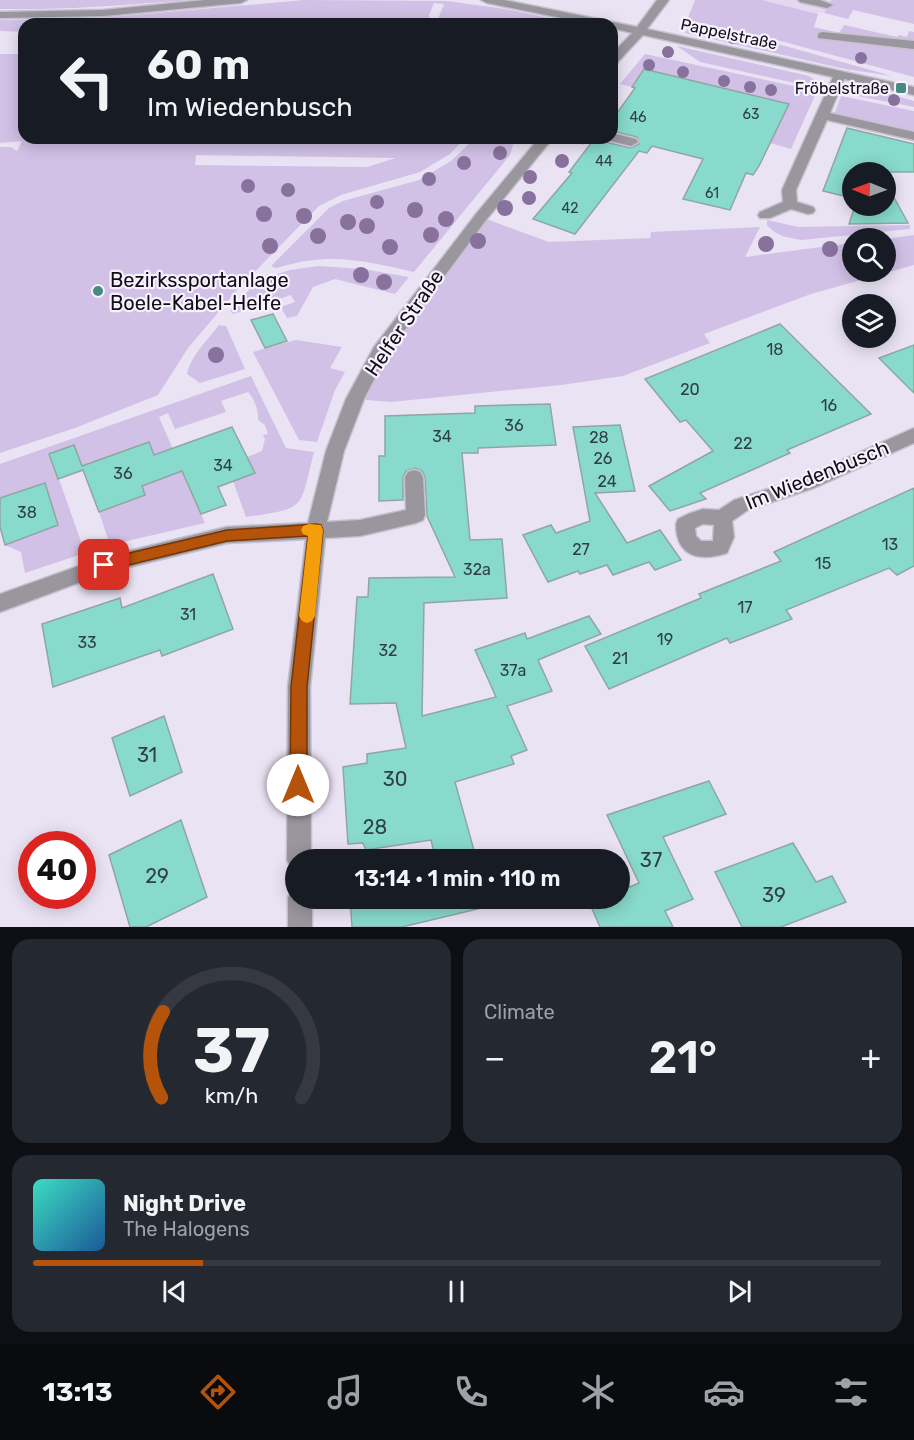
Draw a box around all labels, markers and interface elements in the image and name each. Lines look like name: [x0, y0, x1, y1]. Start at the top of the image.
street label: Pappelstraße: [679, 14, 779, 54]
text: 60 m: [147, 40, 250, 90]
icon: left: [48, 42, 126, 120]
place label: Fröbelstraße: [795, 79, 889, 98]
marker: Fröbelstraße: [894, 81, 908, 95]
text: Im Wiedenbusch: [147, 91, 353, 123]
house number: 63: [743, 106, 759, 123]
house number: 46: [629, 109, 647, 126]
house number: 44: [595, 153, 613, 170]
north arrow: [842, 162, 896, 216]
map controls: [842, 162, 896, 348]
house number: 61: [705, 185, 719, 202]
house number: 42: [562, 200, 578, 217]
button: search: [842, 228, 896, 282]
street label: Helfer Straße: [360, 265, 448, 381]
place label: Bezirkssportanlage Boele-Kabel-Helfe: [110, 268, 289, 315]
marker: Bezirkssportanlage Boele-Kabel-Helfe: [91, 284, 105, 298]
button: layers: [842, 294, 896, 348]
house number: 18: [766, 340, 784, 359]
house number: 20: [680, 380, 700, 399]
house number: 16: [821, 396, 838, 415]
house number: 36: [504, 416, 524, 435]
house number: 34: [432, 427, 452, 446]
house number: 28: [589, 428, 609, 447]
house number: 22: [734, 434, 752, 453]
street label: Im Wiedenbusch: [742, 435, 892, 515]
house number: 26: [593, 449, 613, 468]
house number: 34: [213, 456, 233, 475]
house number: 36: [113, 464, 133, 483]
house number: 24: [597, 472, 617, 491]
house number: 38: [17, 503, 37, 522]
house number: 13: [882, 535, 898, 554]
pin: [78, 539, 129, 590]
house number: 27: [572, 540, 590, 559]
icon: arrive: [87, 548, 120, 581]
house number: 15: [815, 554, 831, 573]
house number: 32a: [463, 560, 491, 579]
house number: 17: [737, 598, 753, 617]
house number: 31: [180, 605, 196, 624]
house number: 19: [657, 630, 673, 649]
house number: 33: [77, 633, 97, 652]
house number: 32: [378, 641, 398, 660]
house number: 21: [612, 649, 628, 668]
house number: 37a: [500, 661, 526, 680]
house number: 31: [137, 743, 157, 767]
position arrow: [266, 753, 330, 817]
house number: 30: [383, 767, 407, 791]
house number: 28: [363, 815, 387, 839]
speed limit sign: 40: [18, 831, 96, 909]
house number: 37: [640, 848, 662, 872]
house number: 29: [145, 864, 169, 888]
text: 13:14 · 1 min · 110 m: [354, 865, 561, 892]
house number: 39: [762, 883, 786, 907]
text: Climate: [484, 1000, 555, 1024]
text: 37: [193, 1014, 270, 1088]
text: 21°: [649, 1031, 717, 1084]
text: −: [484, 1038, 505, 1077]
text: +: [860, 1038, 881, 1077]
text: km/h: [205, 1083, 258, 1108]
text: Night Drive: [123, 1190, 246, 1217]
text: The Halogens: [123, 1217, 250, 1241]
icon: previous: [158, 1275, 191, 1308]
icon: pause: [440, 1275, 473, 1308]
icon: next: [723, 1275, 756, 1308]
icon: directions: [197, 1371, 239, 1413]
icon: music: [324, 1371, 366, 1413]
icon: phone: [450, 1371, 492, 1413]
icon: climate: [577, 1371, 619, 1413]
icon: car: [703, 1371, 745, 1413]
icon: filters: [830, 1371, 872, 1413]
text: 13:13: [42, 1376, 113, 1408]

